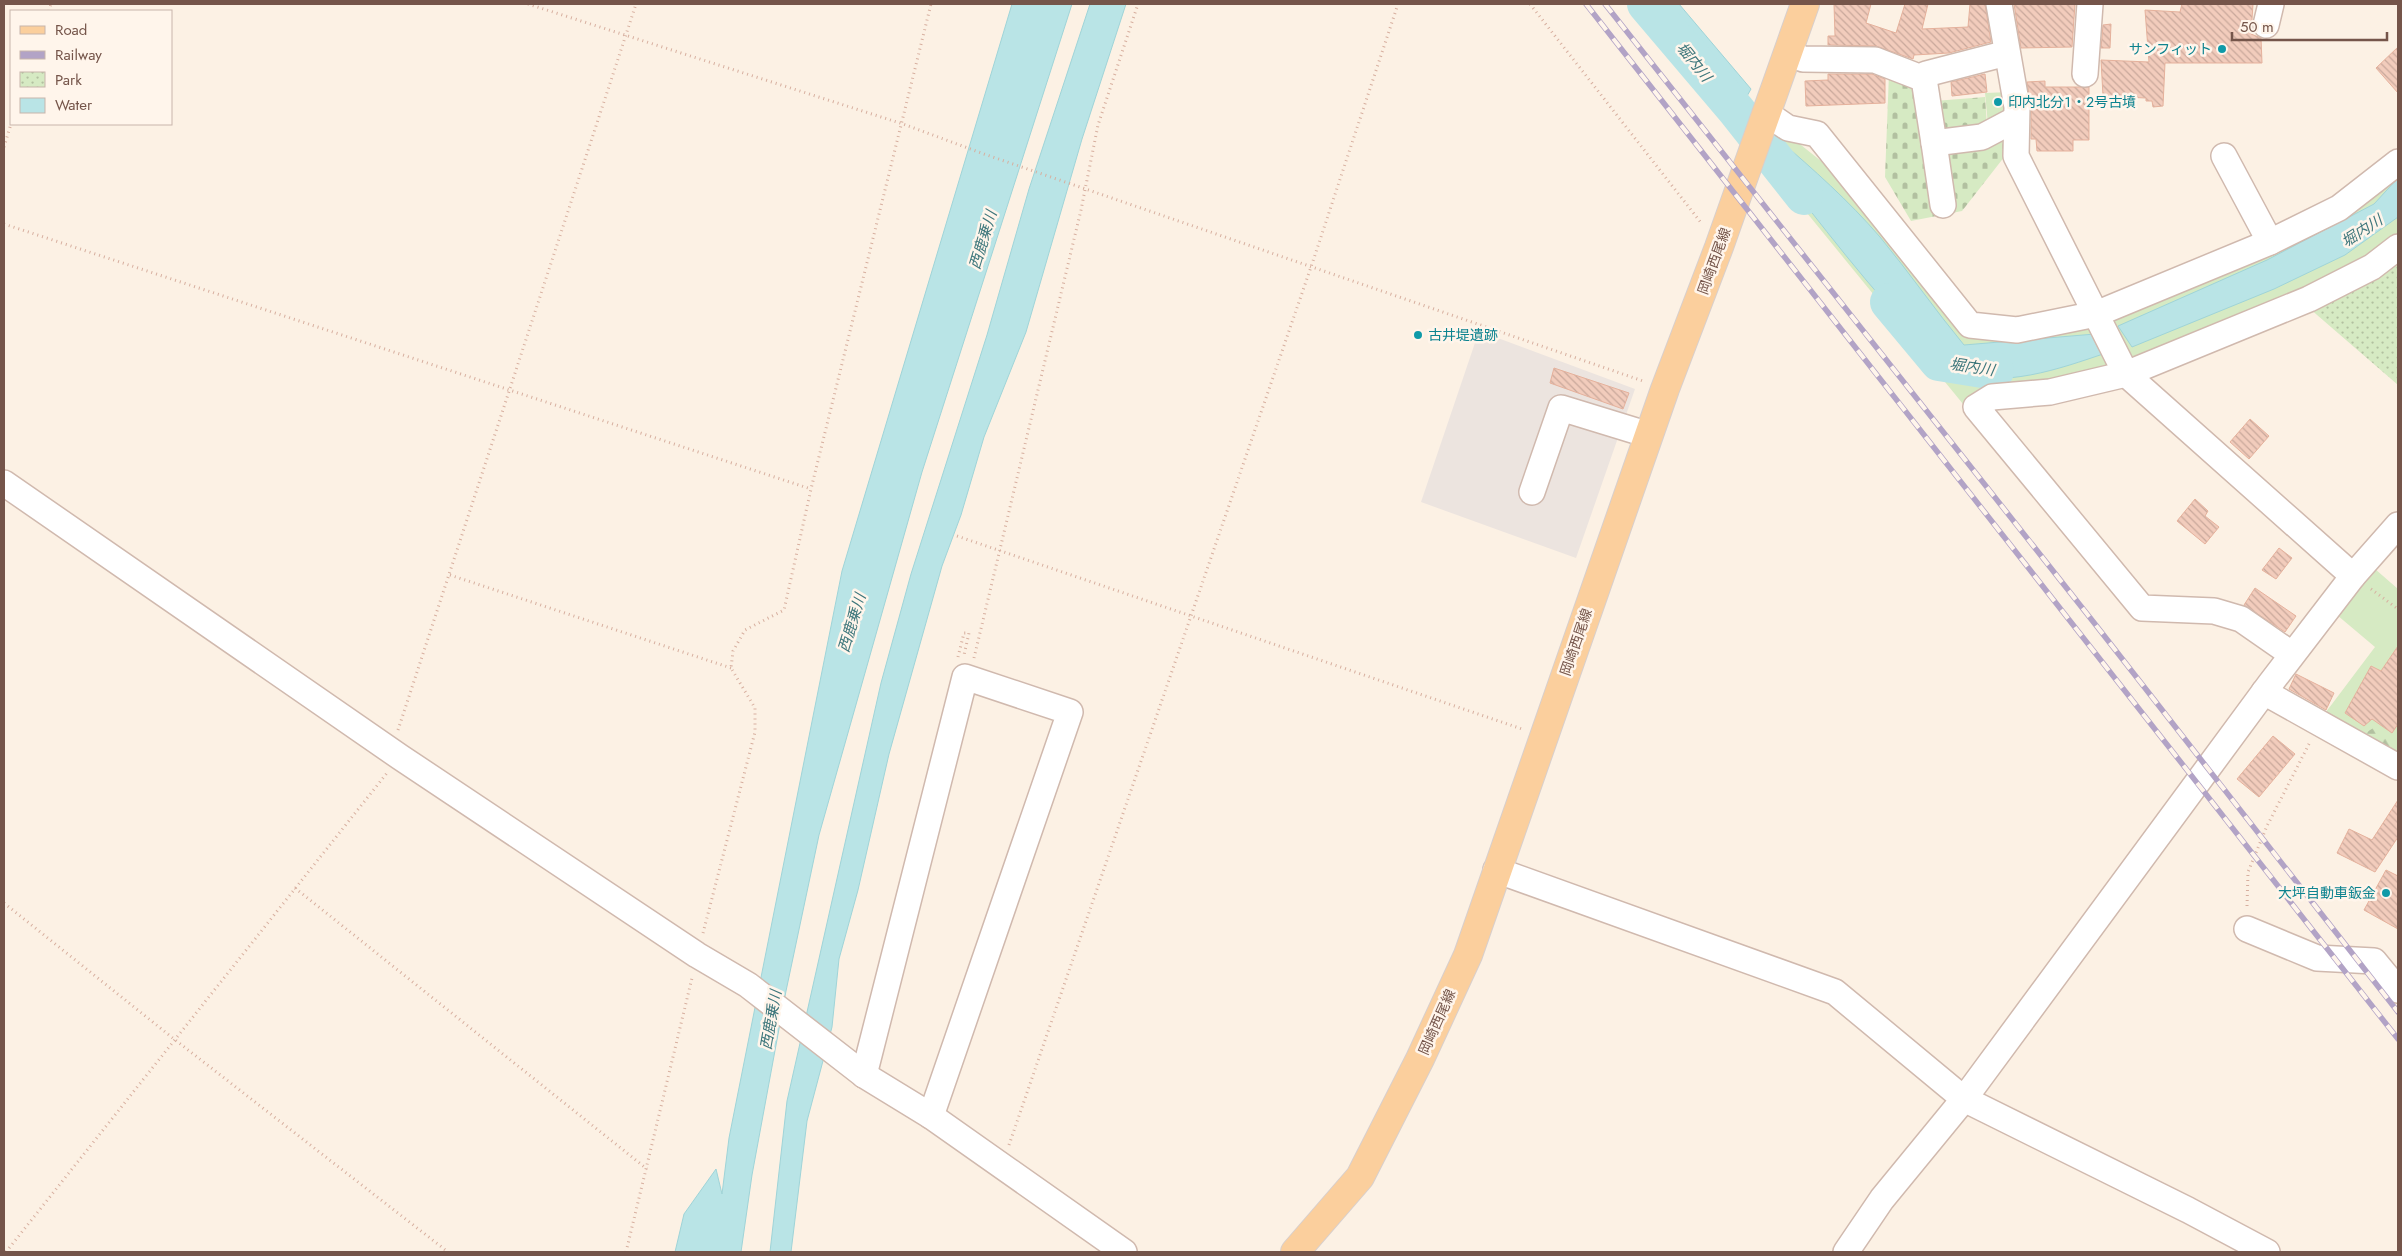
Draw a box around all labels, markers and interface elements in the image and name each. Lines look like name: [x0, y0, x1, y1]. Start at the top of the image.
legend: [10, 10, 172, 125]
scale bar: [2232, 10, 2387, 42]
text: 50 m: [2240, 16, 2274, 38]
text: Road: [55, 19, 87, 41]
water label: 堀内川: [1671, 38, 1718, 88]
place label: サンフィット: [2129, 39, 2212, 59]
marker: サンフィット: [2216, 43, 2228, 55]
text: Railway: [55, 44, 102, 66]
text: Park: [55, 69, 82, 91]
place label: 印内北分１・２号古墳: [2008, 92, 2136, 112]
text: Water: [55, 94, 93, 116]
marker: 印内北分１・２号古墳: [1992, 96, 2004, 108]
water label: 西鹿乗川: [964, 206, 1003, 272]
water label: 堀内川: [2337, 208, 2389, 252]
street label: 岡崎西尾線: [1693, 225, 1735, 297]
place label: 古井堤遺跡: [1428, 325, 1498, 345]
marker: 古井堤遺跡: [1412, 329, 1424, 341]
water label: 堀内川: [1948, 353, 1998, 382]
water label: 西鹿乗川: [833, 589, 872, 655]
street label: 岡崎西尾線: [1555, 606, 1597, 678]
place label: 大坪自動車鈑金: [2278, 883, 2376, 903]
marker: 大坪自動車鈑金: [2380, 887, 2392, 899]
street label: 岡崎西尾線: [1414, 986, 1460, 1058]
water label: 西鹿乗川: [755, 987, 787, 1051]

